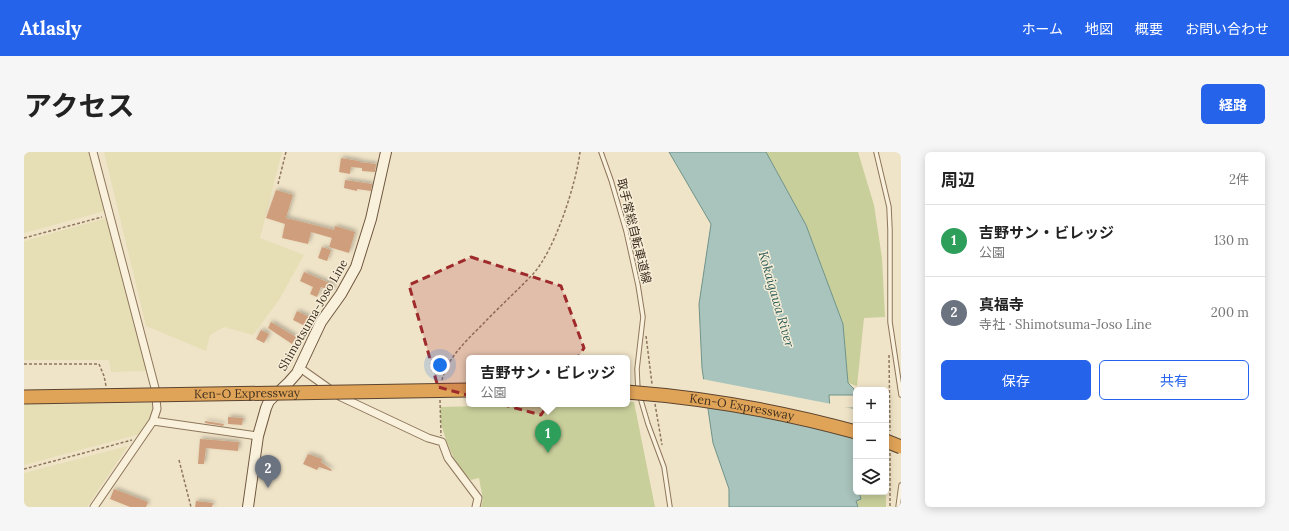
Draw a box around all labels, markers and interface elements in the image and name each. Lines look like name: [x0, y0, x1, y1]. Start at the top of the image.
text: Atlasly: [20, 16, 81, 40]
text: ホーム: [1021, 20, 1063, 38]
text: 地図: [1085, 20, 1113, 38]
text: 概要: [1135, 20, 1163, 38]
text: お問い合わせ: [1185, 20, 1269, 38]
button: 経路: [1201, 84, 1265, 124]
text: アクセス: [24, 88, 135, 124]
text: 周辺: [941, 169, 975, 191]
text: 2件: [1229, 171, 1249, 188]
street label: 取手常総自転車道線: [614, 177, 655, 285]
text: 吉野サン・ビレッジ: [979, 223, 1114, 242]
text: 1: [951, 232, 957, 249]
text: 130 m: [1214, 232, 1249, 249]
text: 公園: [979, 244, 1005, 261]
water label: Kokaigawa River: [755, 249, 798, 349]
street label: Shimotsuma-Joso Line: [275, 256, 351, 373]
text: 真福寺: [979, 295, 1024, 314]
text: 2: [951, 304, 957, 321]
text: 200 m: [1211, 304, 1249, 321]
text: 寺社 · Shimotsuma-Joso Line: [979, 316, 1152, 333]
your location: [430, 355, 450, 375]
popup: [466, 355, 630, 407]
button: 保存: [941, 360, 1091, 400]
button: 共有: [1099, 360, 1249, 400]
text: 吉野サン・ビレッジ: [480, 363, 616, 382]
text: 公園: [480, 384, 507, 401]
street label: Ken-O Expressway: [194, 385, 301, 401]
map controls: [853, 387, 889, 495]
button: +: [853, 387, 889, 423]
street label: Ken-O Expressway: [689, 390, 796, 424]
pin: 1: [535, 420, 561, 453]
button: −: [853, 423, 889, 459]
pin: 2: [255, 455, 281, 488]
button: layers: [853, 459, 889, 495]

